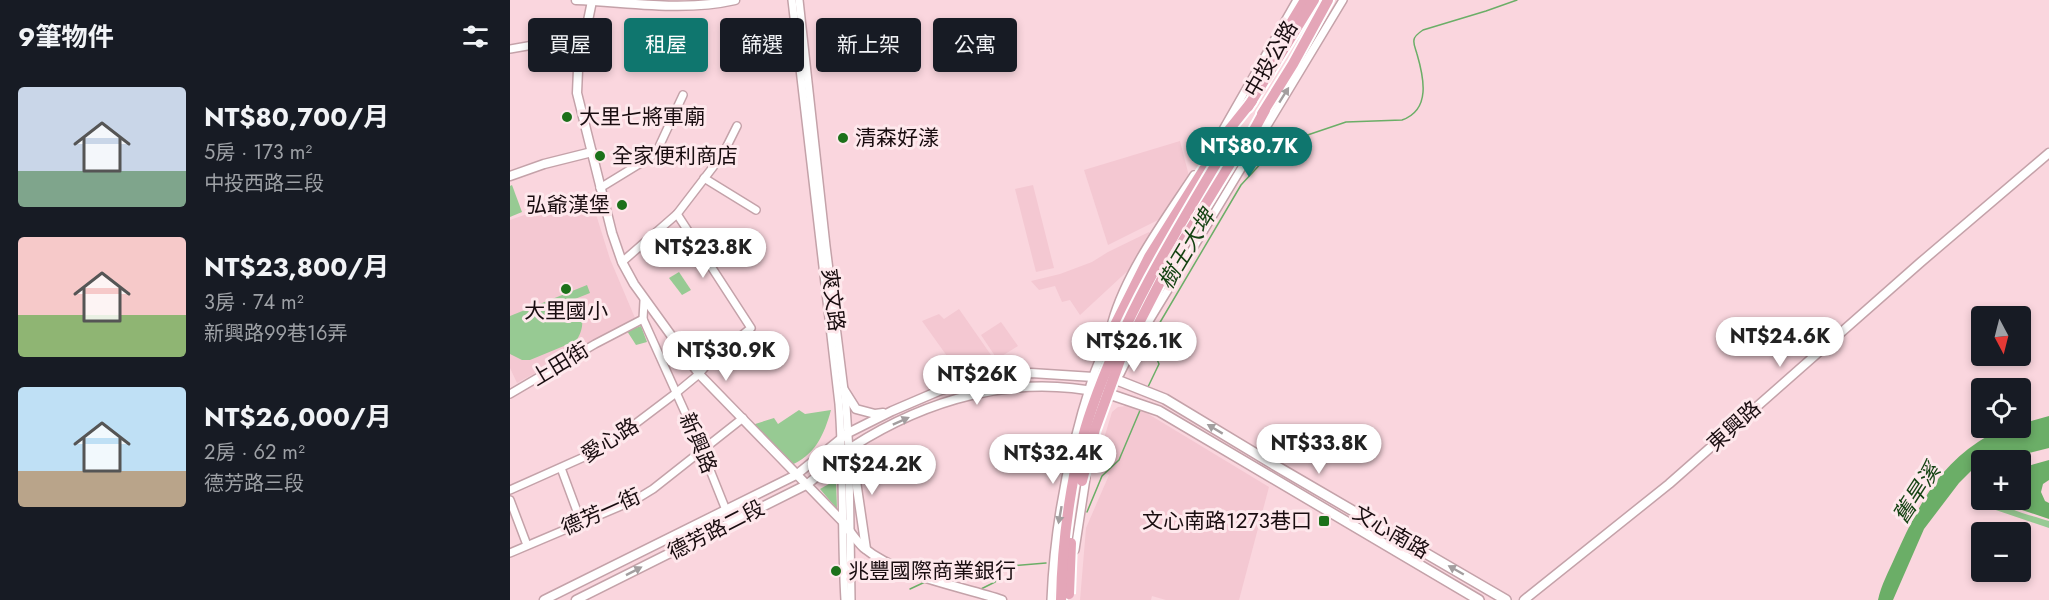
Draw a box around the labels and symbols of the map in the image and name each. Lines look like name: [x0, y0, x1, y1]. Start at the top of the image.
street label: 中投公路: [1237, 15, 1305, 103]
one-way arrow: [1279, 87, 1290, 103]
place label: 大里七將軍廟: [579, 102, 705, 132]
marker: 大里七將軍廟: [560, 110, 574, 124]
place label: 清森好漾: [855, 123, 939, 153]
pin: NT$80.7K: [1187, 127, 1311, 178]
marker: 清森好漾: [836, 131, 850, 145]
place label: 全家便利商店: [612, 141, 738, 171]
marker: 全家便利商店: [593, 149, 607, 163]
place label: 弘爺漢堡: [526, 190, 610, 220]
marker: 弘爺漢堡: [615, 198, 629, 212]
water label: 樹王大埤: [1150, 200, 1224, 295]
pin: NT$23.8K: [641, 228, 765, 279]
street label: 爽文路: [814, 267, 852, 333]
marker: 大里國小: [559, 282, 573, 296]
place label: 大里國小: [524, 296, 608, 326]
north arrow: [1971, 306, 2031, 366]
pin: NT$24.6K: [1718, 317, 1842, 368]
pin: NT$26.1K: [1072, 322, 1196, 373]
pin: NT$30.9K: [664, 331, 788, 382]
street label: 上田街: [525, 335, 595, 393]
pin: NT$26K: [928, 355, 1026, 406]
street label: 東興路: [1701, 394, 1767, 458]
street label: 新興路: [672, 408, 724, 478]
street label: 愛心路: [575, 411, 645, 469]
one-way arrow: [892, 417, 909, 426]
one-way arrow: [1206, 424, 1223, 434]
pin: NT$33.8K: [1257, 424, 1381, 475]
pin: NT$32.4K: [991, 434, 1115, 485]
pin: NT$24.2K: [810, 445, 934, 496]
water label: 舊旱溪: [1885, 454, 1949, 529]
street label: 德芳一街: [557, 481, 645, 543]
street label: 德芳路二段: [662, 493, 770, 567]
street label: 文心南路: [1347, 498, 1435, 566]
one-way arrow: [1055, 505, 1064, 524]
place label: 文心南路1273巷口: [1142, 506, 1312, 536]
marker: 文心南路1273巷口: [1317, 514, 1331, 528]
place label: 兆豐國際商業銀行: [848, 556, 1016, 586]
marker: 兆豐國際商業銀行: [829, 564, 843, 578]
one-way arrow: [626, 566, 643, 576]
one-way arrow: [1447, 566, 1464, 576]

